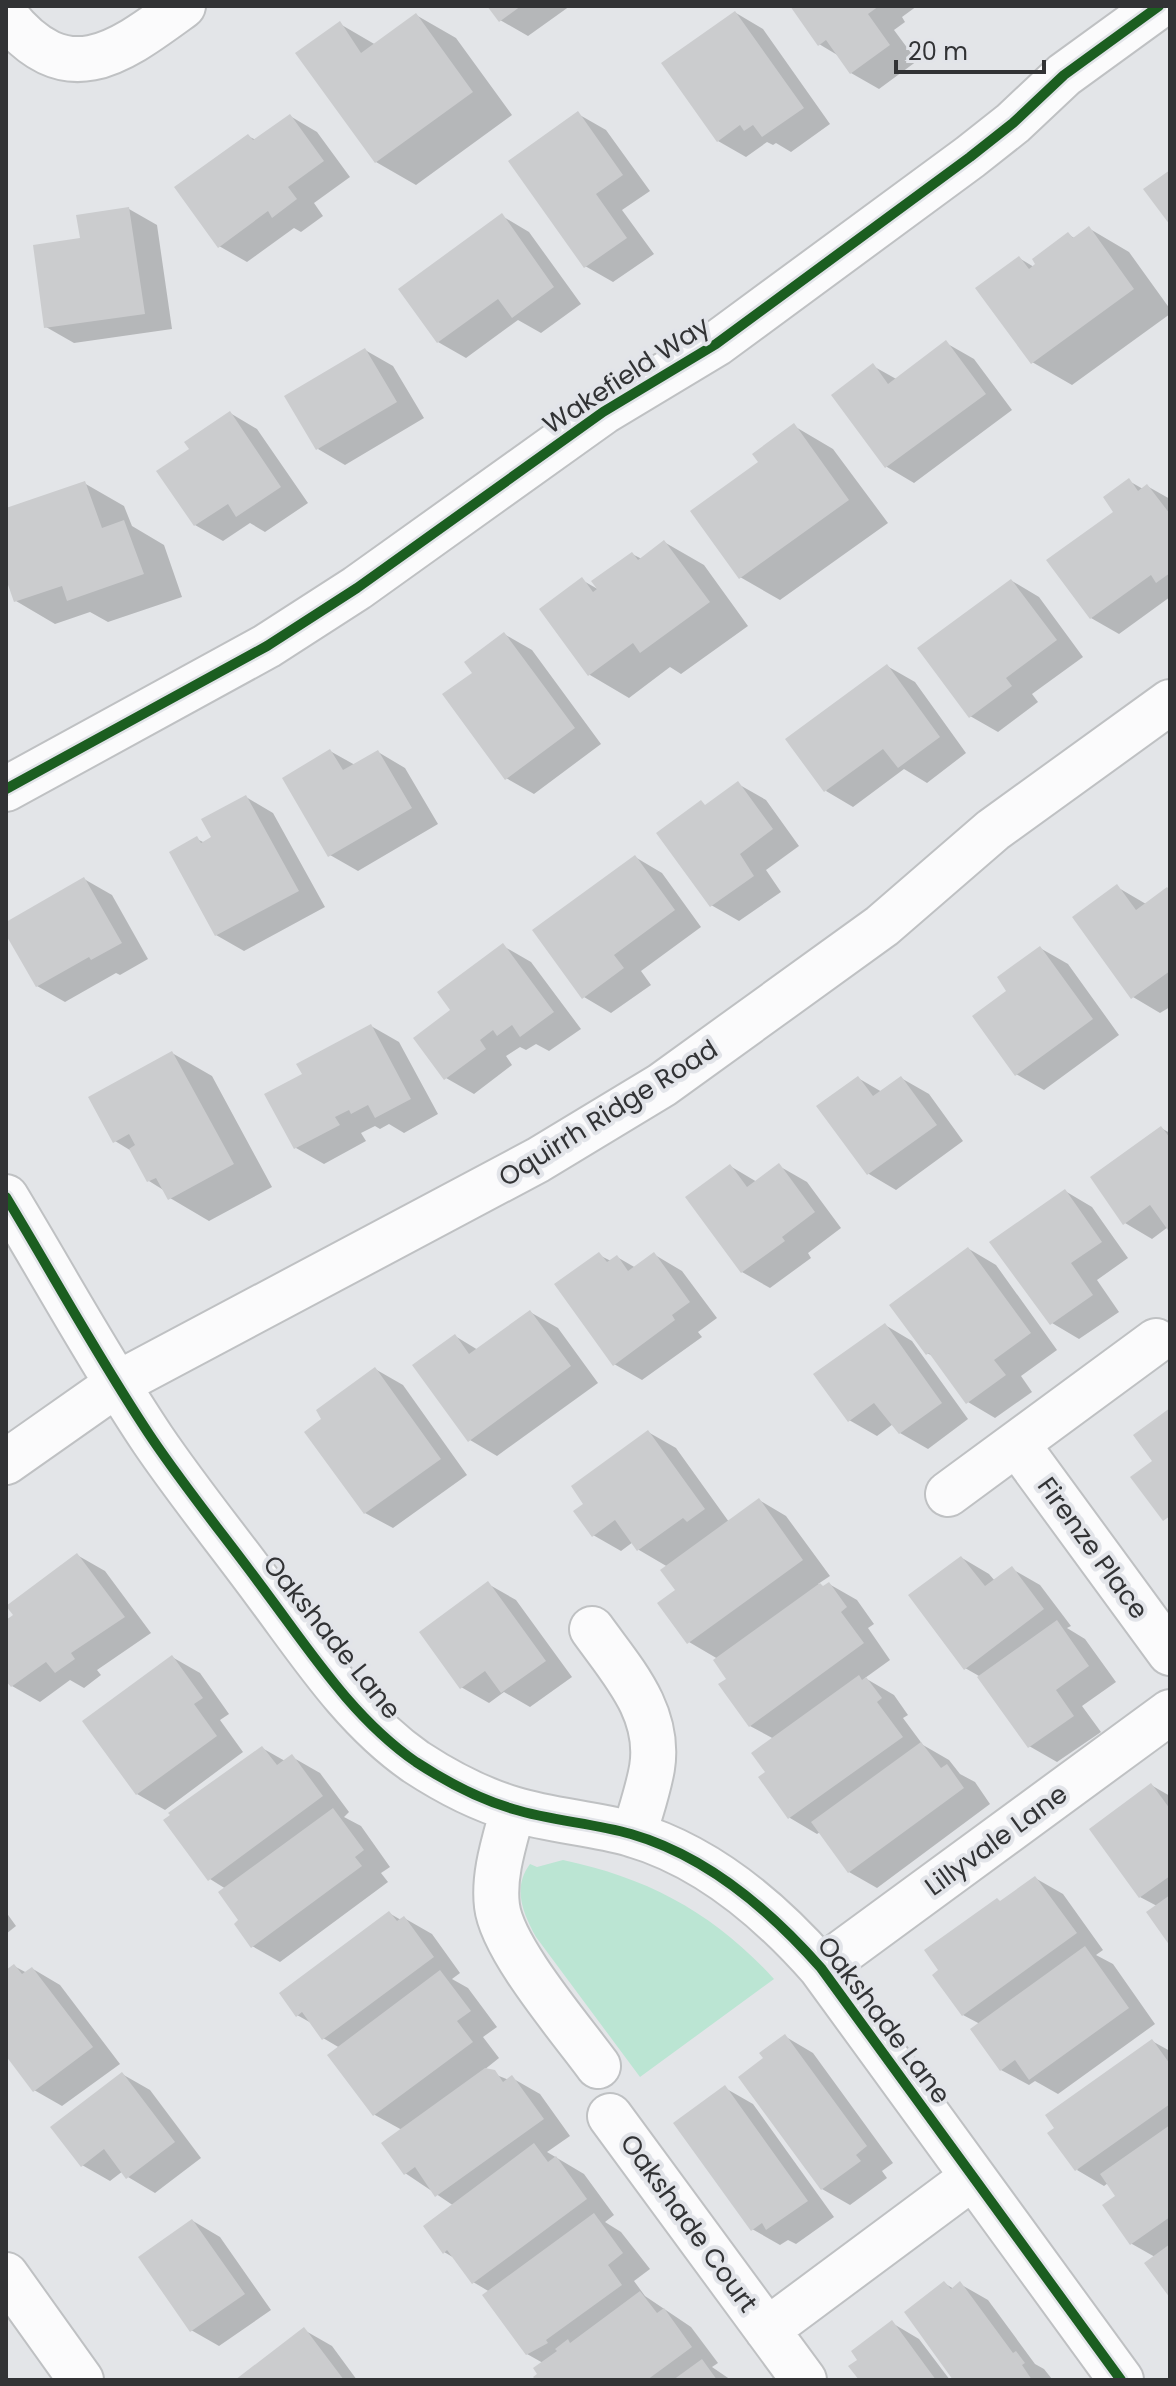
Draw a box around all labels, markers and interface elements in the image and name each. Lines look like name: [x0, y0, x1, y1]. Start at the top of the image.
scale bar: [896, 24, 1044, 74]
text: 20 m: [908, 35, 968, 68]
street label: Wakefield Way: [536, 307, 717, 442]
street label: Oquirrh Ridge Road: [492, 1031, 724, 1195]
street label: Firenze Place: [1029, 1470, 1157, 1626]
street label: Oakshade Lane: [255, 1547, 409, 1727]
street label: Lillyvale Lane: [917, 1776, 1075, 1904]
street label: Oakshade Lane: [809, 1929, 959, 2111]
street label: Oakshade Court: [612, 2127, 766, 2319]

